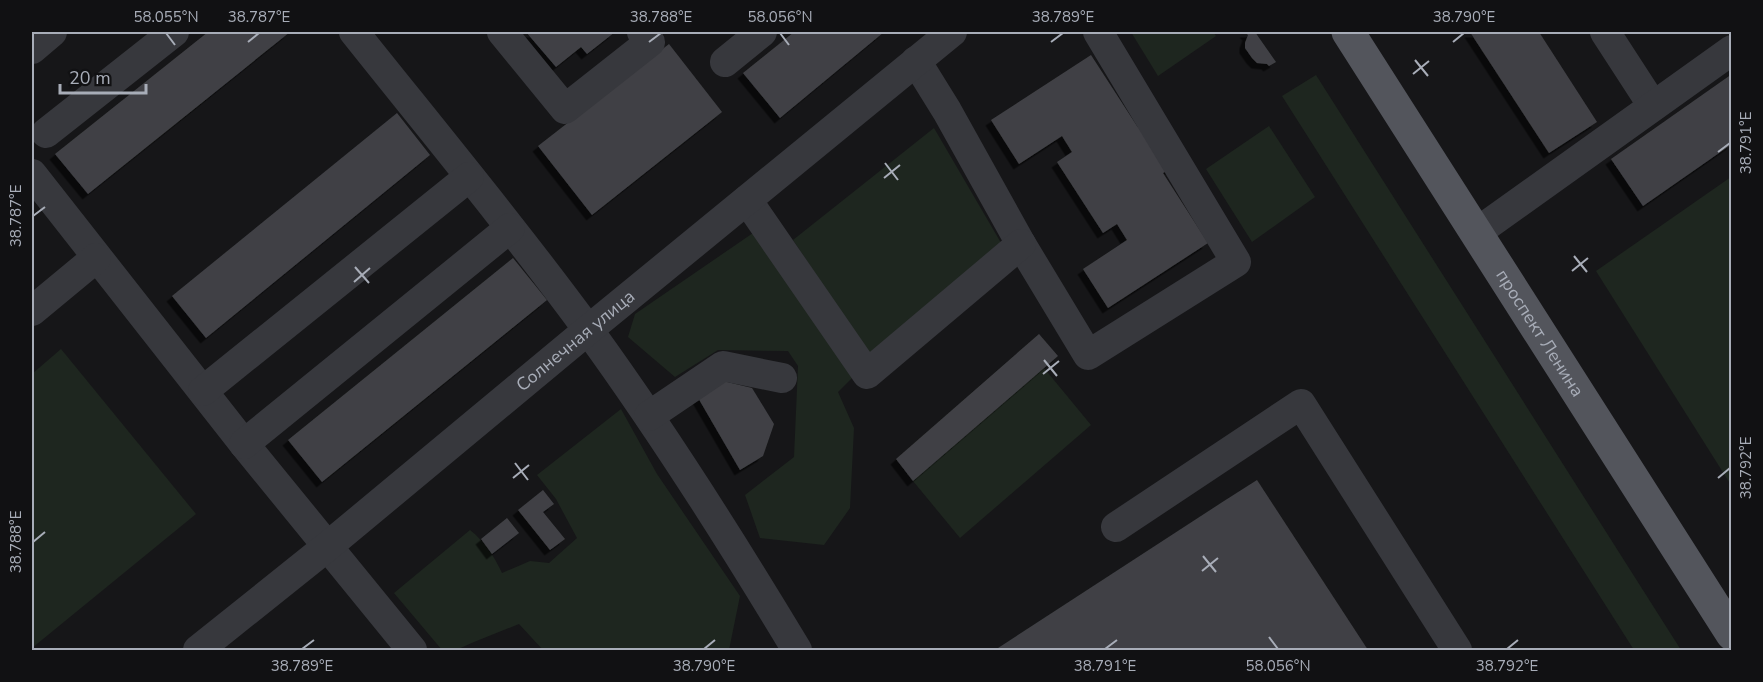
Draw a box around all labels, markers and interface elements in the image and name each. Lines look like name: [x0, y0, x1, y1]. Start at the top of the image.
text: 58.055°N: [133, 7, 199, 27]
text: 38.787°E: [228, 7, 290, 27]
text: 38.788°E: [630, 7, 692, 27]
text: 58.056°N: [747, 7, 813, 27]
text: 38.789°E: [1032, 7, 1094, 27]
text: 38.790°E: [1433, 7, 1495, 27]
scale bar: [60, 57, 146, 95]
text: 20 m: [69, 66, 111, 90]
text: 38.791°E: [1736, 112, 1756, 174]
text: 38.787°E: [6, 185, 26, 247]
street label: проспект Ленина: [1490, 265, 1590, 401]
street label: Солнечная улица: [511, 284, 640, 397]
text: 38.792°E: [1736, 437, 1756, 499]
text: 38.788°E: [6, 511, 26, 573]
text: 38.789°E: [271, 656, 333, 676]
text: 38.790°E: [673, 656, 735, 676]
text: 38.791°E: [1074, 656, 1136, 676]
text: 58.056°N: [1245, 656, 1311, 676]
text: 38.792°E: [1476, 656, 1538, 676]

